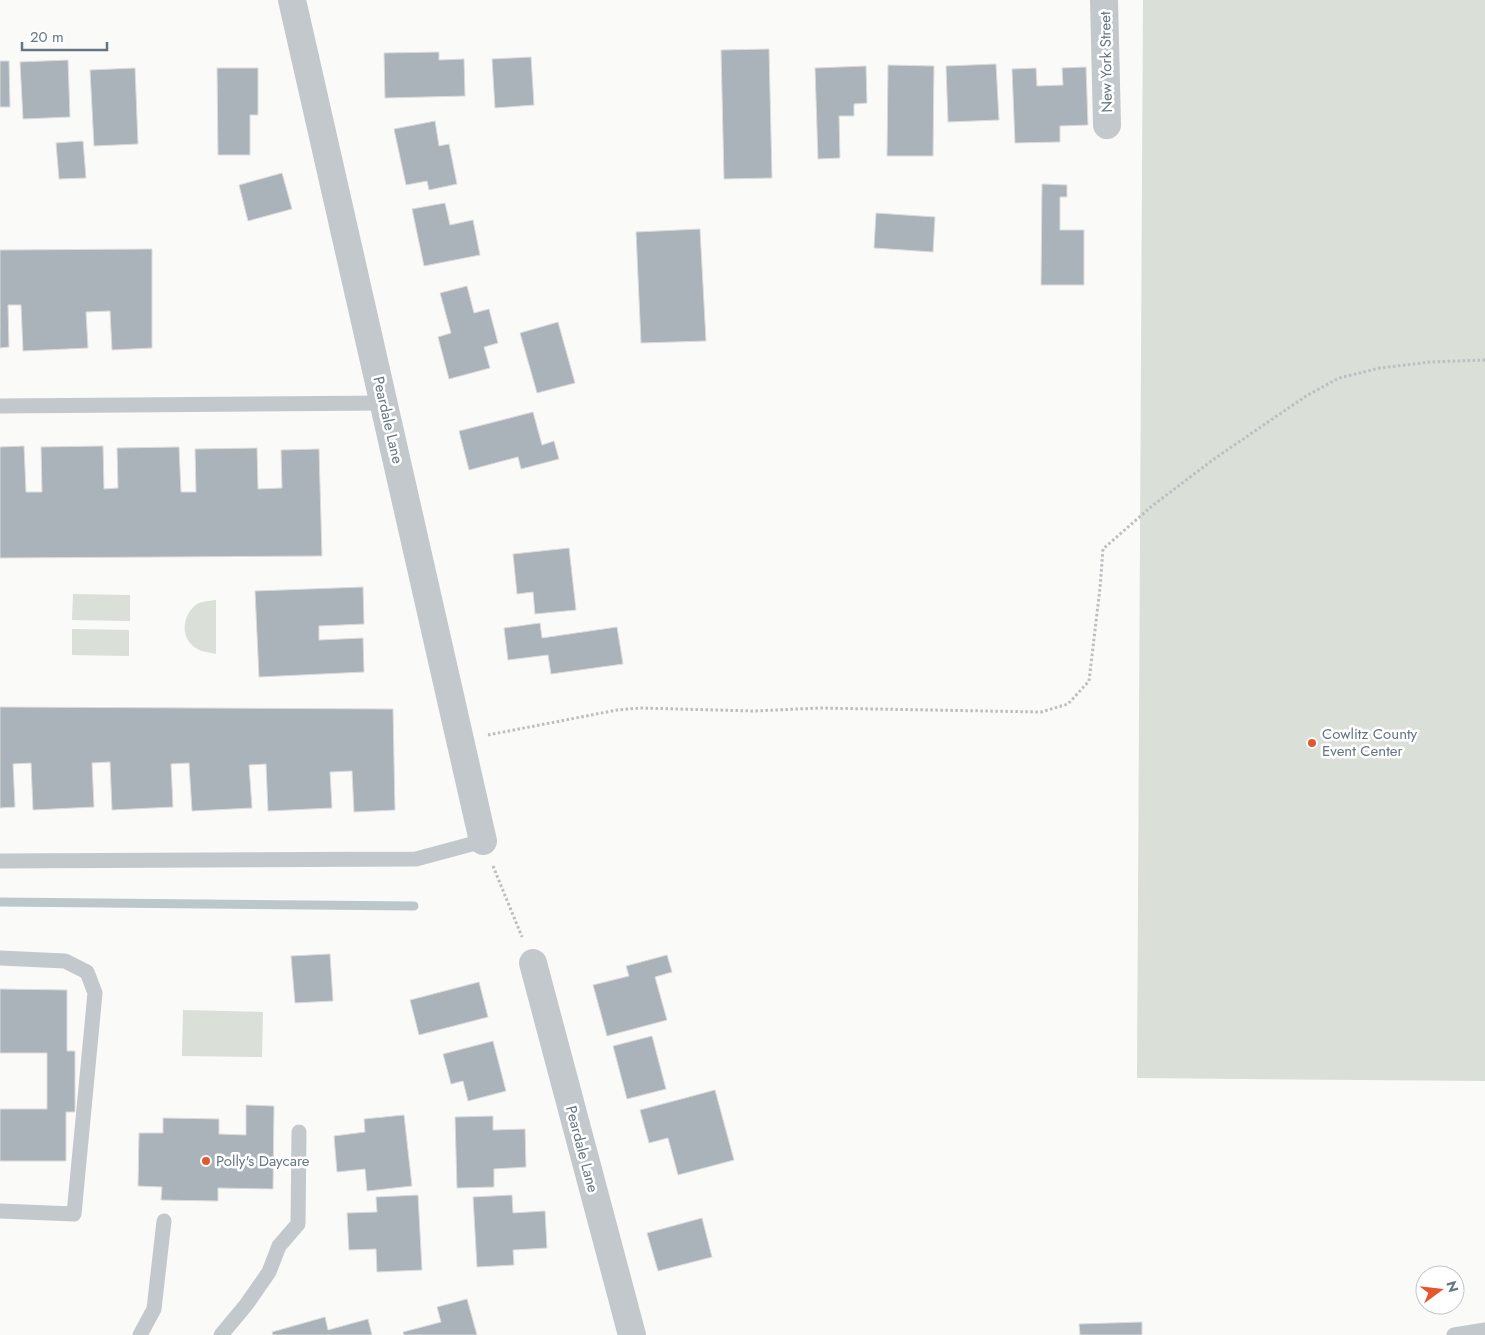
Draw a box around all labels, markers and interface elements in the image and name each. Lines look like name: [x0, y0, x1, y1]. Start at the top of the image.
street label: New York Street: [1094, 11, 1118, 113]
scale bar: [22, 20, 108, 52]
text: 20 m: [30, 26, 64, 48]
street label: Peardale Lane: [367, 374, 409, 466]
place label: Cowlitz County Event Center: [1322, 723, 1418, 762]
marker: Cowlitz County Event Center: [1306, 737, 1318, 749]
street label: Peardale Lane: [560, 1103, 604, 1195]
place label: Polly's Daycare: [216, 1150, 310, 1172]
marker: Polly's Daycare: [200, 1155, 212, 1167]
north arrow: [1415, 1265, 1465, 1315]
text: N: [1441, 1279, 1464, 1295]

